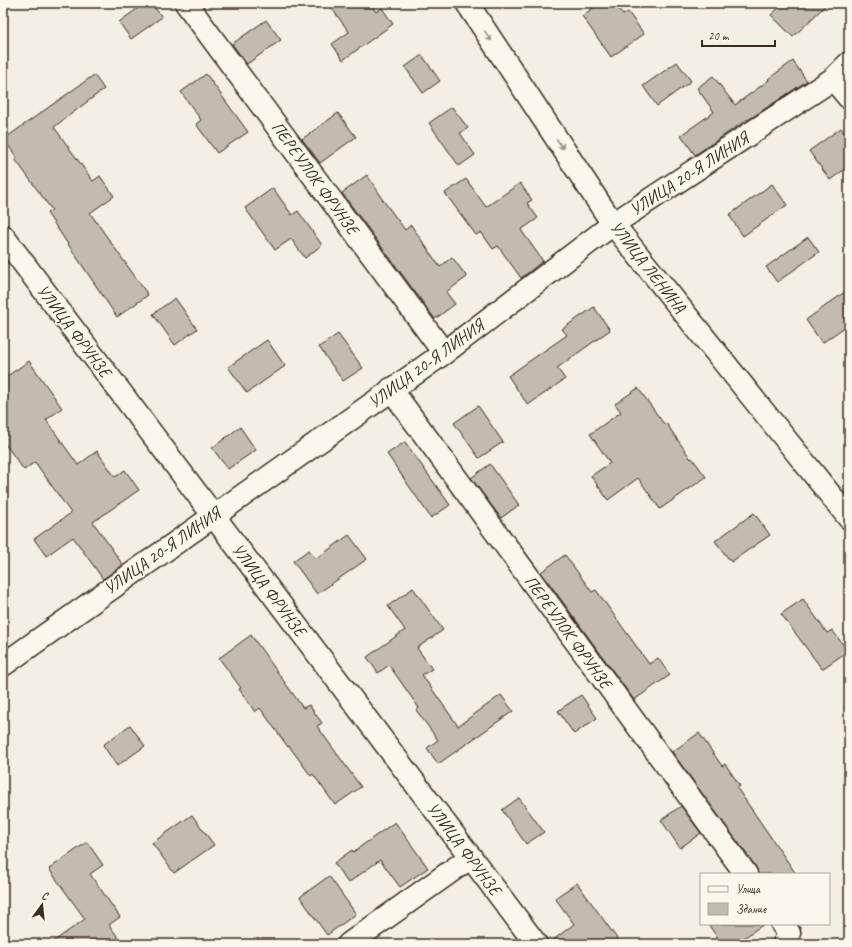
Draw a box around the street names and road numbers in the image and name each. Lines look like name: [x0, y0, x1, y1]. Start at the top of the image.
street label: ПЕРЕУЛОК ФРУНЗЕ: [267, 117, 365, 241]
street label: УЛИЦА 20-Я ЛИНИЯ: [626, 126, 754, 220]
street label: УЛИЦА ЛЕНИНА: [606, 217, 691, 318]
street label: УЛИЦА ФРУНЗЕ: [32, 280, 117, 384]
street label: УЛИЦА 20-Я ЛИНИЯ: [364, 314, 490, 413]
street label: УЛИЦА 20-Я ЛИНИЯ: [100, 502, 226, 599]
street label: УЛИЦА ФРУНЗЕ: [227, 539, 312, 643]
street label: ПЕРЕУЛОК ФРУНЗЕ: [520, 571, 618, 695]
street label: УЛИЦА ФРУНЗЕ: [422, 798, 507, 902]

